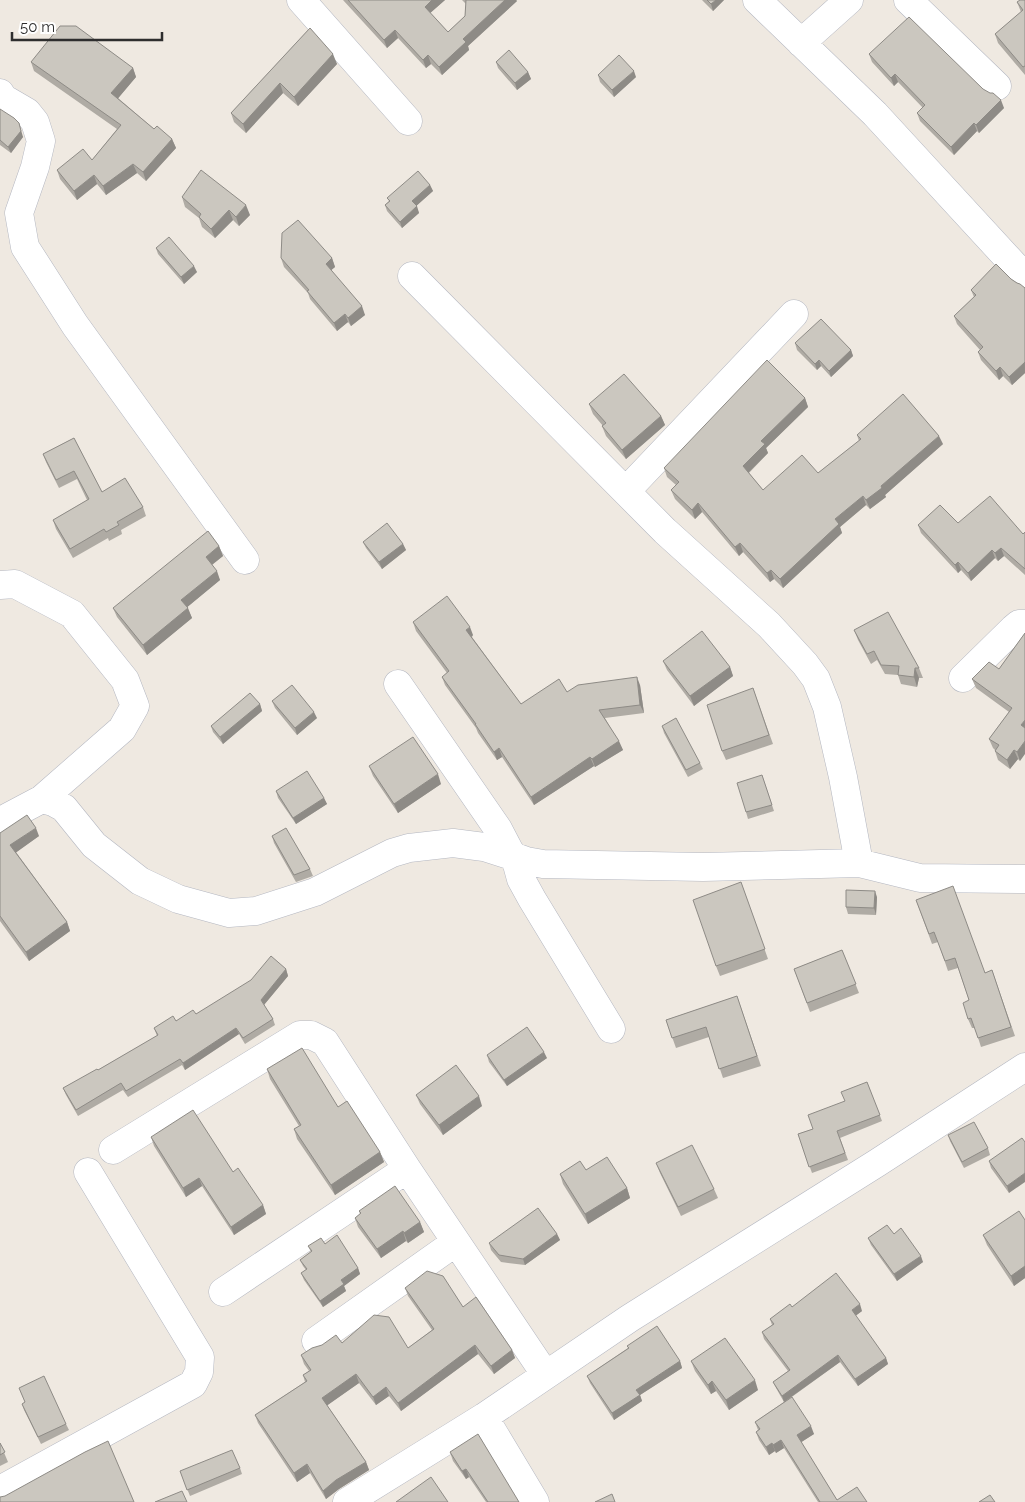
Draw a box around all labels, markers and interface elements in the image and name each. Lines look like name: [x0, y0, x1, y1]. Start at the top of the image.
scale bar: [12, 10, 162, 42]
text: 50 m: [20, 18, 55, 36]

